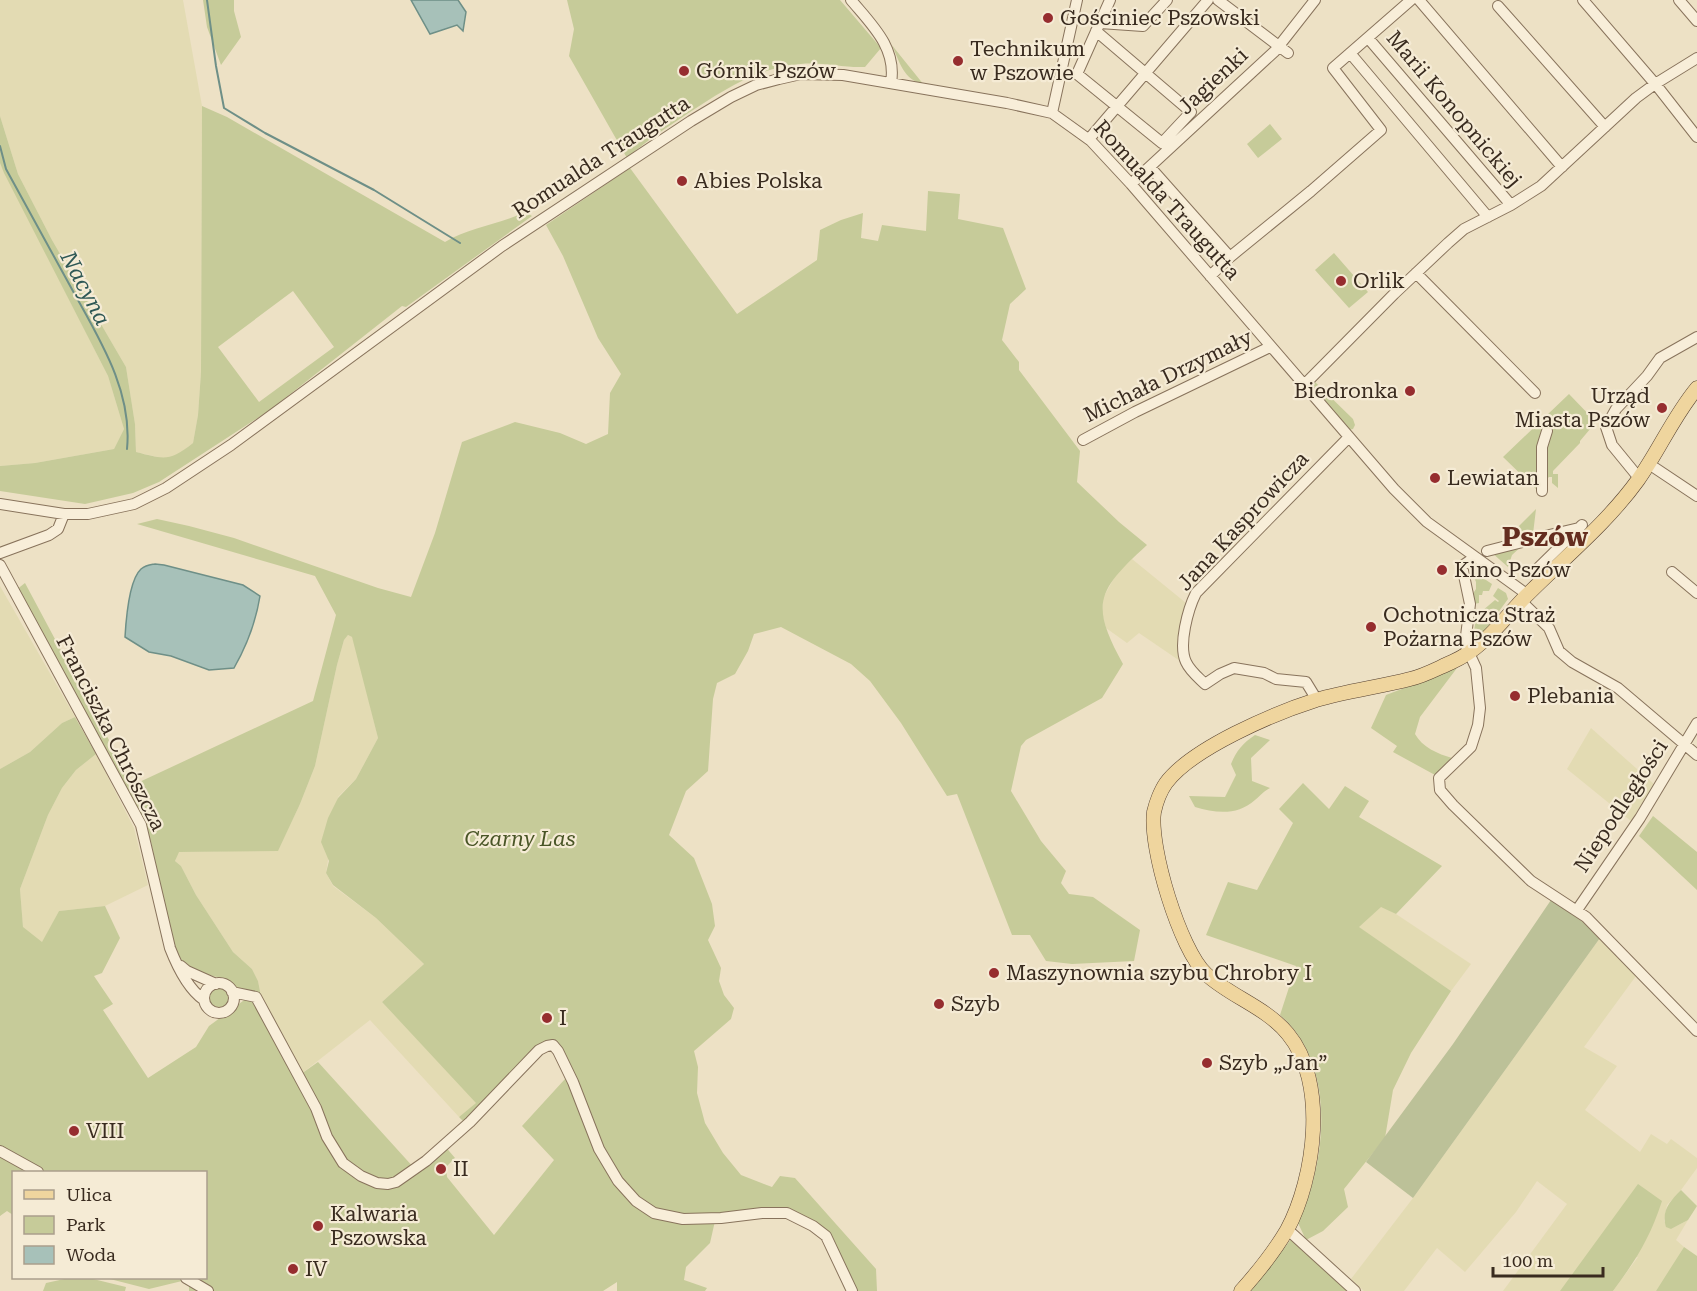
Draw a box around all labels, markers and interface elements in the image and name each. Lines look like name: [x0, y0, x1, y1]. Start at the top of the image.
place label: Gościniec Pszowski: [1060, 6, 1260, 30]
marker: Gościniec Pszowski: [1041, 11, 1055, 25]
street label: Marii Konopnickiej: [1382, 26, 1526, 192]
place label: Technikum w Pszowie: [970, 37, 1085, 85]
street label: Jagienki: [1173, 43, 1253, 119]
marker: Technikum w Pszowie: [951, 54, 965, 68]
place label: Górnik Pszów: [696, 59, 837, 83]
marker: Górnik Pszów: [677, 64, 691, 78]
street label: Romualda Traugutta: [508, 90, 694, 223]
street label: Romualda Traugutta: [1089, 115, 1245, 285]
place label: Abies Polska: [694, 169, 823, 193]
marker: Abies Polska: [675, 174, 689, 188]
water label: Nacyna: [55, 246, 116, 330]
place label: Orlik: [1353, 269, 1405, 293]
marker: Orlik: [1334, 274, 1348, 288]
street label: Michała Drzymały: [1080, 325, 1257, 427]
place label: Biedronka: [1294, 379, 1399, 403]
marker: Biedronka: [1403, 384, 1417, 398]
place label: Urząd Miasta Pszów: [1515, 384, 1651, 432]
marker: Urząd Miasta Pszów: [1655, 401, 1669, 415]
street label: Jana Kasprowicza: [1173, 446, 1314, 595]
place label: Lewiatan: [1447, 466, 1540, 490]
marker: Lewiatan: [1428, 471, 1442, 485]
district label: Pszów: [1502, 521, 1589, 553]
place label: Kino Pszów: [1454, 558, 1571, 582]
marker: Kino Pszów: [1435, 563, 1449, 577]
place label: Ochotnicza Straż Pożarna Pszów: [1383, 603, 1555, 651]
marker: Ochotnicza Straż Pożarna Pszów: [1364, 620, 1378, 634]
street label: Franciszka Chrószcza: [51, 631, 171, 835]
place label: Plebania: [1527, 684, 1615, 708]
marker: Plebania: [1508, 689, 1522, 703]
street label: Niepodległości: [1569, 735, 1673, 877]
park label: Czarny Las: [464, 827, 576, 851]
place label: Maszynownia szybu Chrobry I: [1006, 961, 1312, 985]
marker: Maszynownia szybu Chrobry I: [987, 966, 1001, 980]
place label: Szyb: [951, 992, 1000, 1016]
marker: Szyb: [932, 997, 946, 1011]
place label: I: [559, 1006, 567, 1030]
marker: I: [540, 1011, 554, 1025]
place label: Szyb „Jan”: [1219, 1051, 1328, 1075]
marker: Szyb „Jan”: [1200, 1056, 1214, 1070]
place label: VIII: [86, 1119, 124, 1143]
marker: VIII: [67, 1124, 81, 1138]
place label: II: [453, 1157, 469, 1181]
marker: II: [434, 1162, 448, 1176]
legend: [12, 1171, 207, 1279]
text: Ulica: [66, 1184, 112, 1205]
place label: Kalwaria Pszowska: [330, 1202, 427, 1250]
text: Park: [66, 1214, 106, 1235]
marker: Kalwaria Pszowska: [311, 1219, 325, 1233]
scale bar: [1493, 1240, 1602, 1278]
text: Woda: [66, 1244, 116, 1265]
text: 100 m: [1502, 1250, 1553, 1271]
place label: IV: [305, 1257, 328, 1281]
marker: IV: [286, 1262, 300, 1276]

